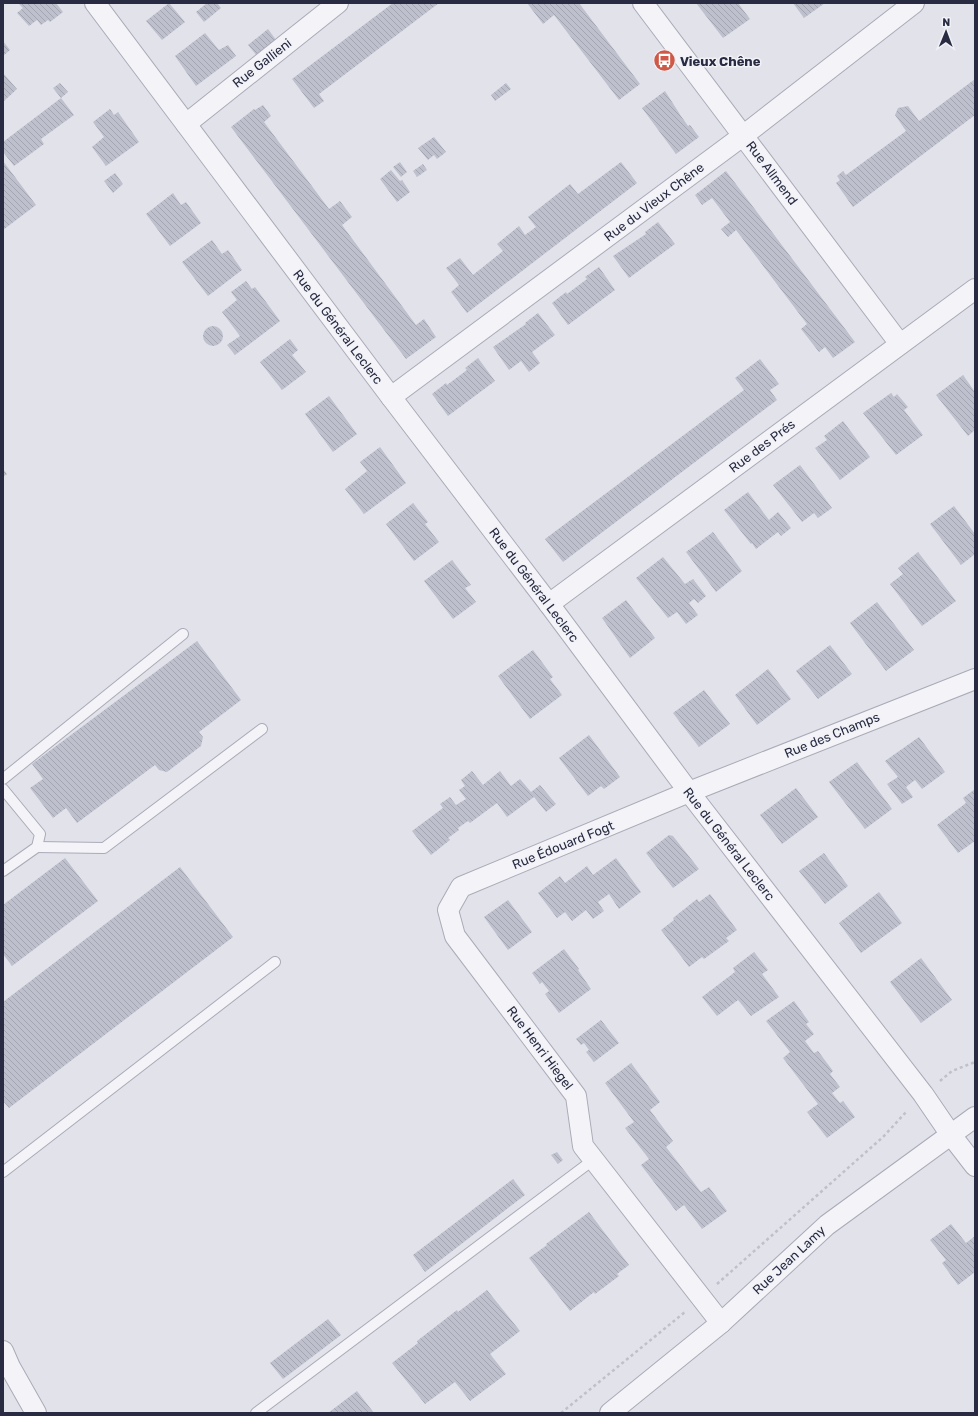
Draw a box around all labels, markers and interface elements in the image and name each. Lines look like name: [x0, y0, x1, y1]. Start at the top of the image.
north arrow: [926, 12, 966, 52]
text: N: [942, 16, 950, 29]
street label: Rue Gallieni: [230, 35, 294, 91]
bus stop icon: Vieux Chêne: [651, 48, 677, 74]
place label: Vieux Chêne: [680, 54, 761, 69]
street label: Rue Allmend: [743, 138, 801, 208]
street label: Rue du Vieux Chêne: [601, 160, 707, 244]
street label: Rue du Général Leclerc: [290, 267, 386, 387]
street label: Rue des Prés: [726, 416, 798, 476]
street label: Rue du Général Leclerc: [486, 525, 582, 645]
street label: Rue des Champs: [782, 709, 882, 761]
street label: Rue du Général Leclerc: [680, 785, 778, 903]
street label: Rue Édouard Fogt: [510, 818, 616, 873]
street label: Rue Henri Hiegel: [503, 1003, 576, 1093]
street label: Rue Jean Lamy: [750, 1223, 828, 1297]

